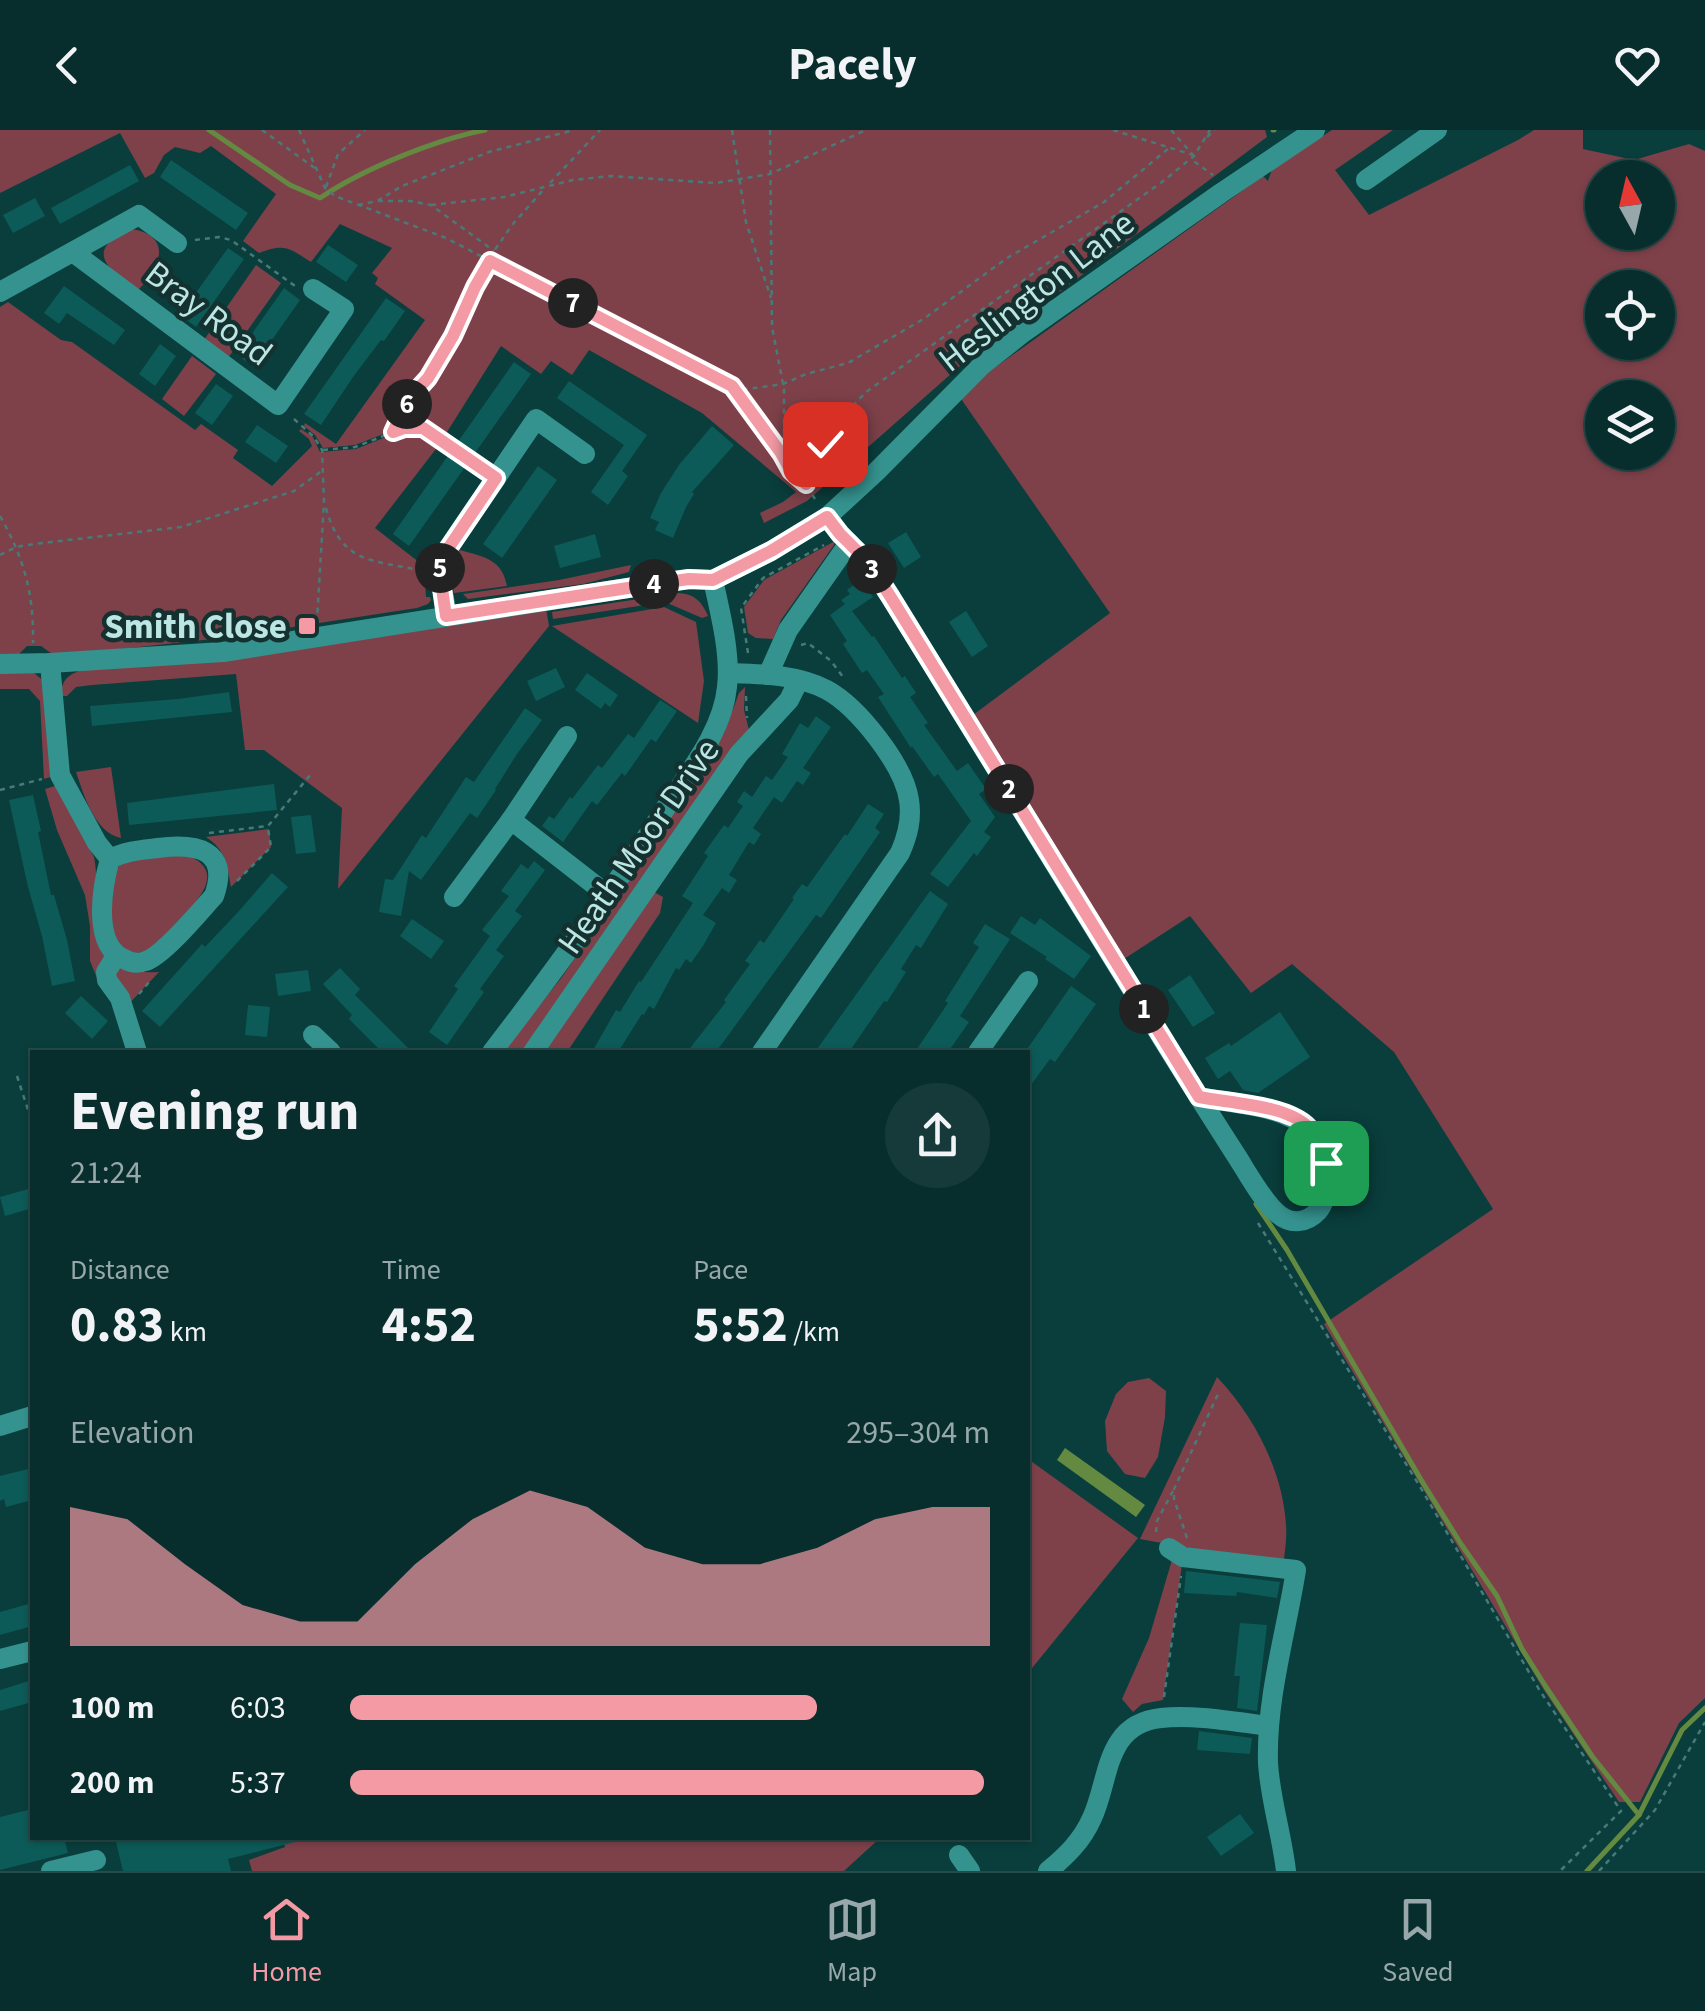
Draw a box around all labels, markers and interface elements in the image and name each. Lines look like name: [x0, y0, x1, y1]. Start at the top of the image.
text: Pacely: [788, 33, 917, 97]
icon: back: [40, 38, 95, 93]
icon: heart: [1610, 38, 1665, 93]
north arrow: [1585, 160, 1675, 250]
map controls: [1585, 160, 1675, 470]
street label: Heslington Lane: [928, 199, 1145, 384]
street label: Bray Road: [134, 249, 283, 378]
button: locate: [1585, 270, 1675, 360]
pin: 7: [548, 278, 598, 328]
text: 7: [566, 283, 580, 323]
pin: 6: [382, 379, 432, 429]
button: layers: [1585, 380, 1675, 470]
text: 6: [400, 384, 414, 424]
pin: [783, 402, 868, 487]
icon: check: [798, 417, 853, 472]
pin: 5: [415, 543, 465, 593]
pin: 3: [847, 544, 897, 594]
text: 5: [433, 548, 447, 588]
text: 3: [865, 549, 879, 589]
pin: 4: [629, 559, 679, 609]
text: 4: [647, 564, 661, 604]
place label: Smith Close: [104, 602, 287, 652]
marker: Smith Close: [296, 615, 318, 637]
street label: Heath Moor Drive: [546, 729, 732, 965]
pin: 2: [984, 764, 1034, 814]
text: 2: [1002, 769, 1016, 809]
pin: 1: [1119, 984, 1169, 1034]
text: 1: [1137, 989, 1151, 1029]
text: Evening run: [70, 1073, 359, 1151]
button: share: [885, 1083, 990, 1188]
pin: [1284, 1121, 1369, 1206]
icon: arrive: [1299, 1136, 1354, 1191]
text: 21:24: [70, 1150, 142, 1196]
text: Distance: [70, 1250, 170, 1290]
text: Time: [382, 1250, 441, 1290]
text: Pace: [693, 1250, 748, 1290]
text: 0.83: [70, 1290, 164, 1361]
text: 4:52: [382, 1290, 476, 1361]
text: 5:52: [693, 1290, 788, 1361]
text: km: [164, 1312, 207, 1352]
text: /km: [788, 1312, 840, 1352]
text: Elevation: [70, 1410, 195, 1456]
text: 295–304 m: [846, 1410, 990, 1456]
text: 100 m: [70, 1685, 155, 1731]
text: 6:03: [230, 1685, 286, 1731]
text: 200 m: [70, 1760, 155, 1806]
text: 5:37: [230, 1760, 286, 1806]
tab: Home: [251, 1892, 322, 1992]
tab: Map: [825, 1892, 880, 1992]
tab: Saved: [1382, 1892, 1454, 1992]

